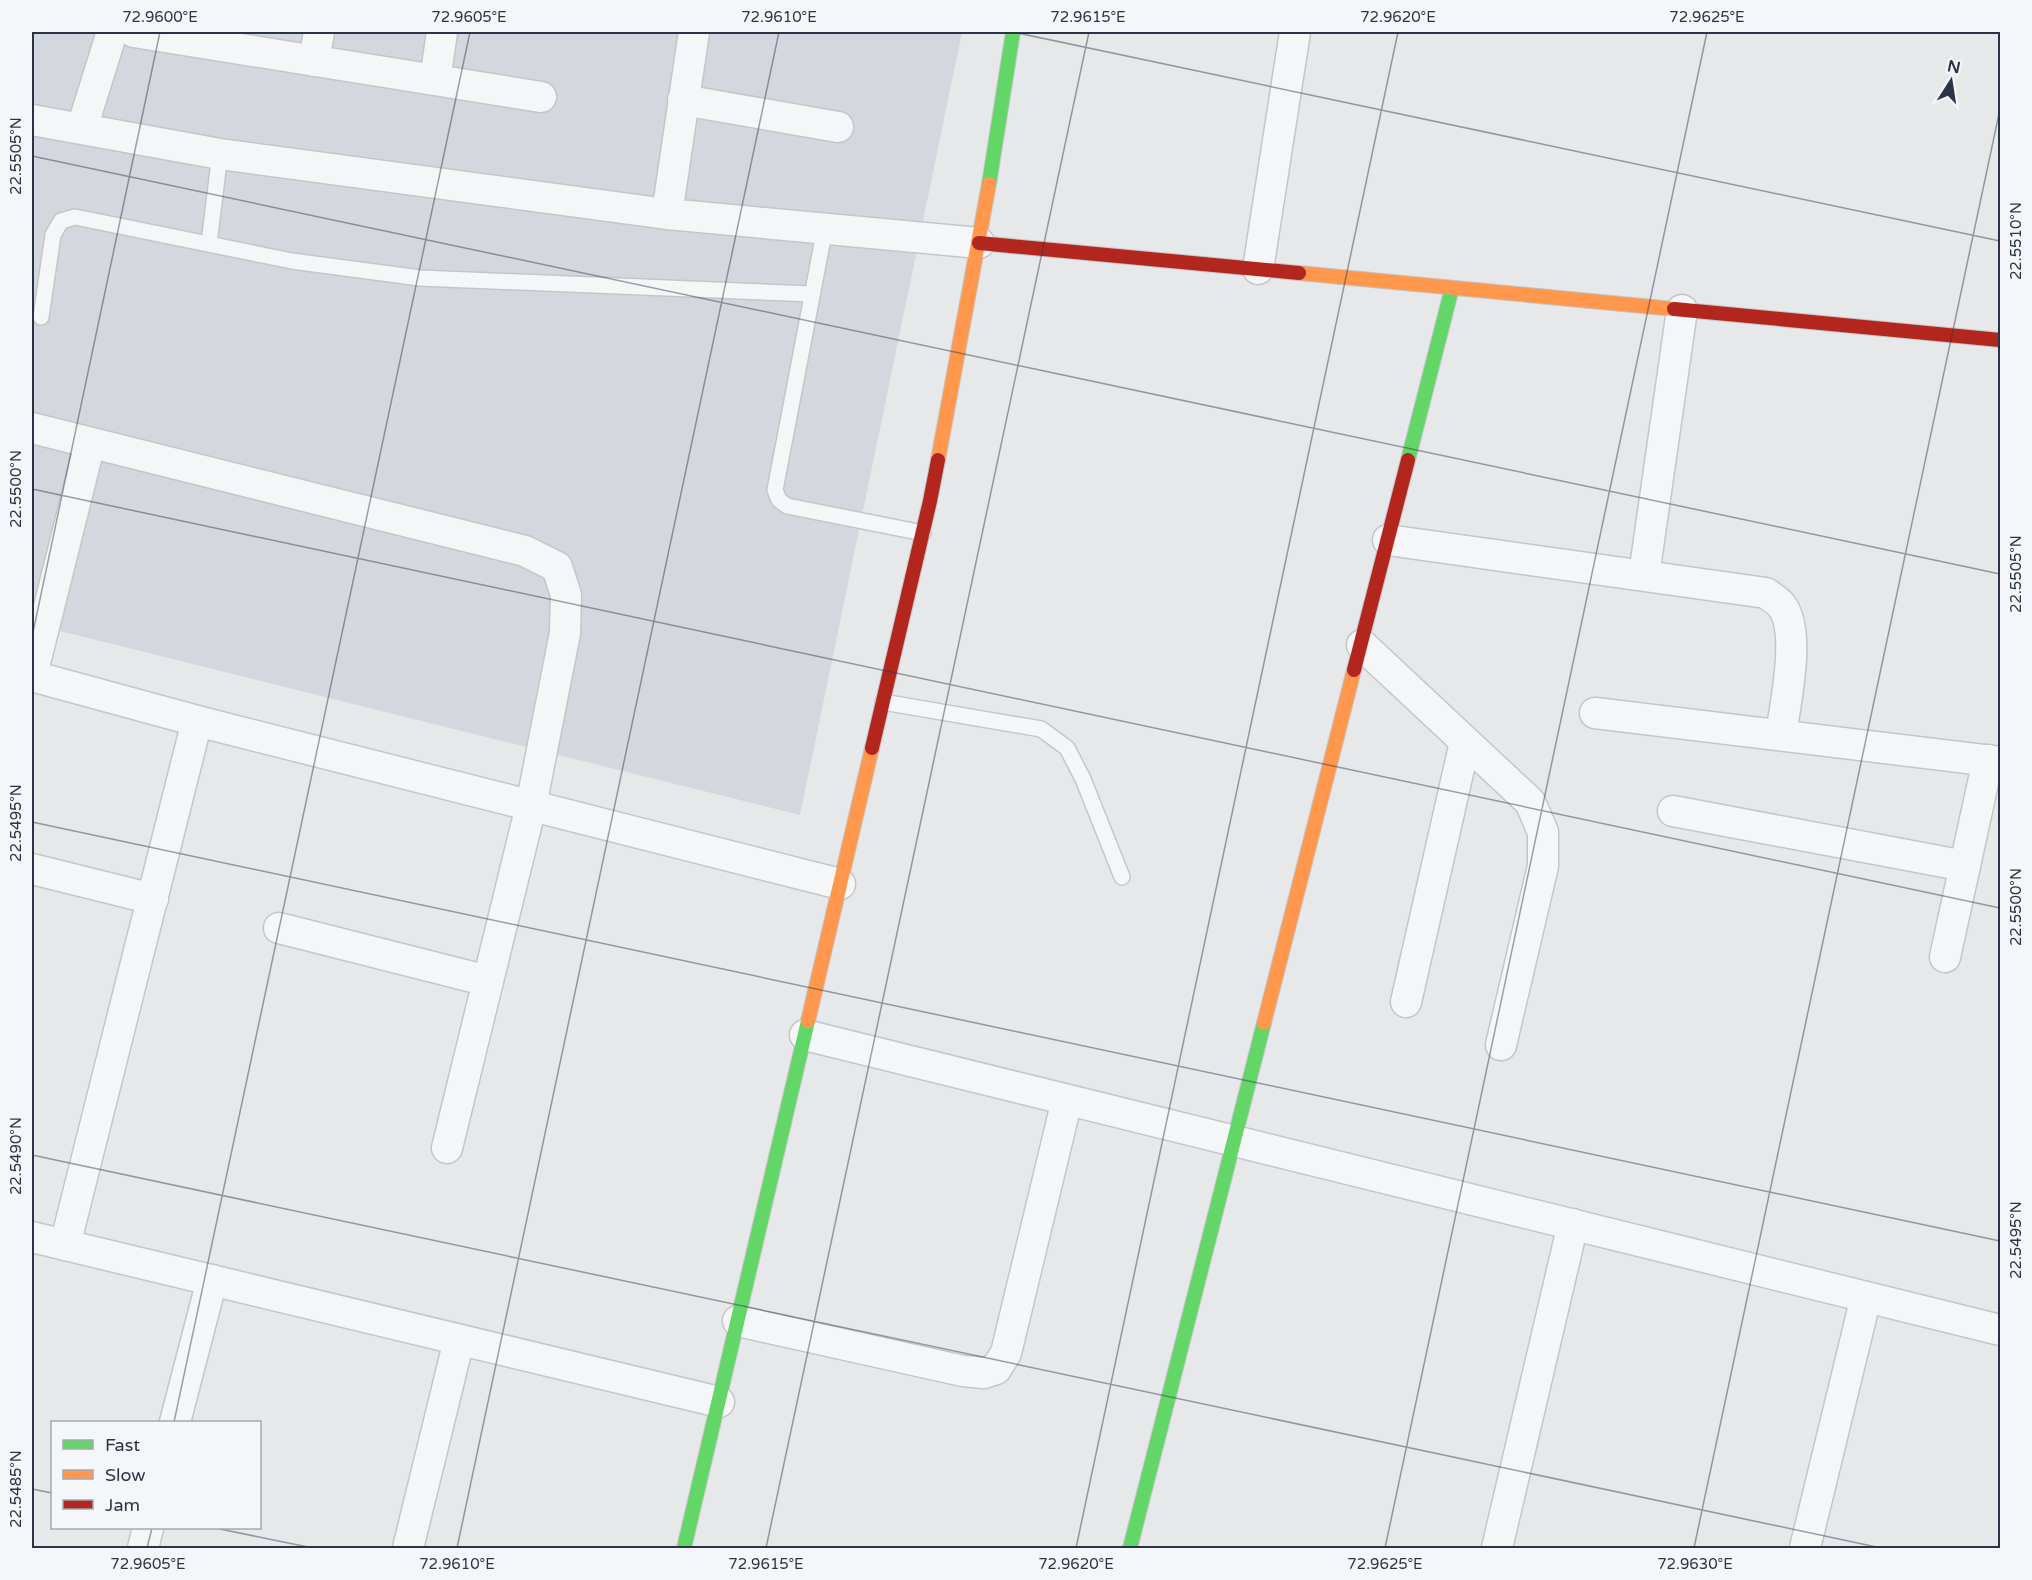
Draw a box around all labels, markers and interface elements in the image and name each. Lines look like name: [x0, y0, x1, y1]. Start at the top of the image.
text: 72.9600°E: [122, 8, 198, 26]
text: 72.9605°E: [431, 8, 507, 26]
text: 72.9610°E: [741, 8, 817, 26]
text: 72.9615°E: [1050, 8, 1126, 26]
text: 72.9620°E: [1360, 8, 1436, 26]
text: 72.9625°E: [1669, 8, 1745, 26]
north arrow: [1921, 51, 1981, 111]
text: N: [1946, 56, 1962, 78]
text: 22.5505°N: [7, 117, 25, 195]
text: 22.5510°N: [2007, 202, 2025, 280]
text: 22.5500°N: [7, 450, 25, 528]
text: 22.5505°N: [2007, 535, 2025, 613]
text: 22.5495°N: [7, 784, 25, 862]
text: 22.5500°N: [2007, 868, 2025, 946]
text: 22.5490°N: [7, 1117, 25, 1195]
text: 22.5495°N: [2007, 1201, 2025, 1279]
legend: [51, 1421, 261, 1529]
text: Fast: [105, 1434, 140, 1456]
text: 22.5485°N: [7, 1450, 25, 1528]
text: Slow: [105, 1464, 146, 1486]
text: Jam: [105, 1494, 140, 1516]
text: 72.9605°E: [110, 1555, 186, 1573]
text: 72.9610°E: [419, 1555, 495, 1573]
text: 72.9615°E: [728, 1555, 804, 1573]
text: 72.9620°E: [1038, 1555, 1114, 1573]
text: 72.9625°E: [1347, 1555, 1423, 1573]
text: 72.9630°E: [1657, 1555, 1733, 1573]

